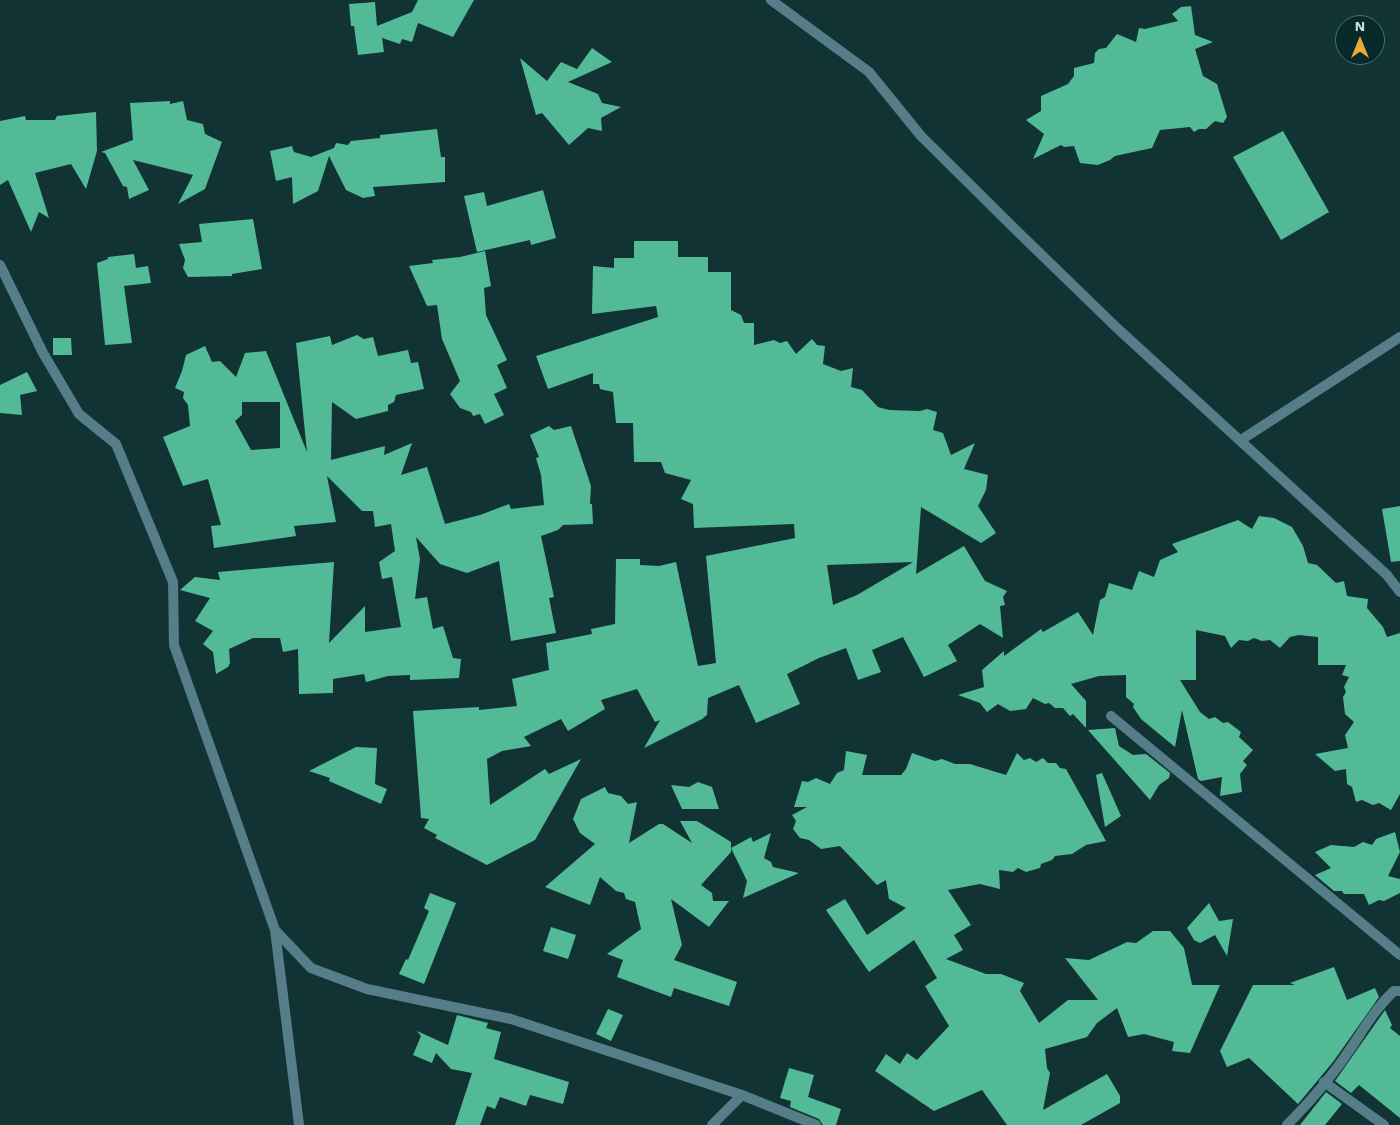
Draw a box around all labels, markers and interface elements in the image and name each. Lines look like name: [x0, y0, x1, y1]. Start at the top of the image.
north arrow: [1335, 15, 1385, 65]
text: N: [1355, 18, 1365, 34]

